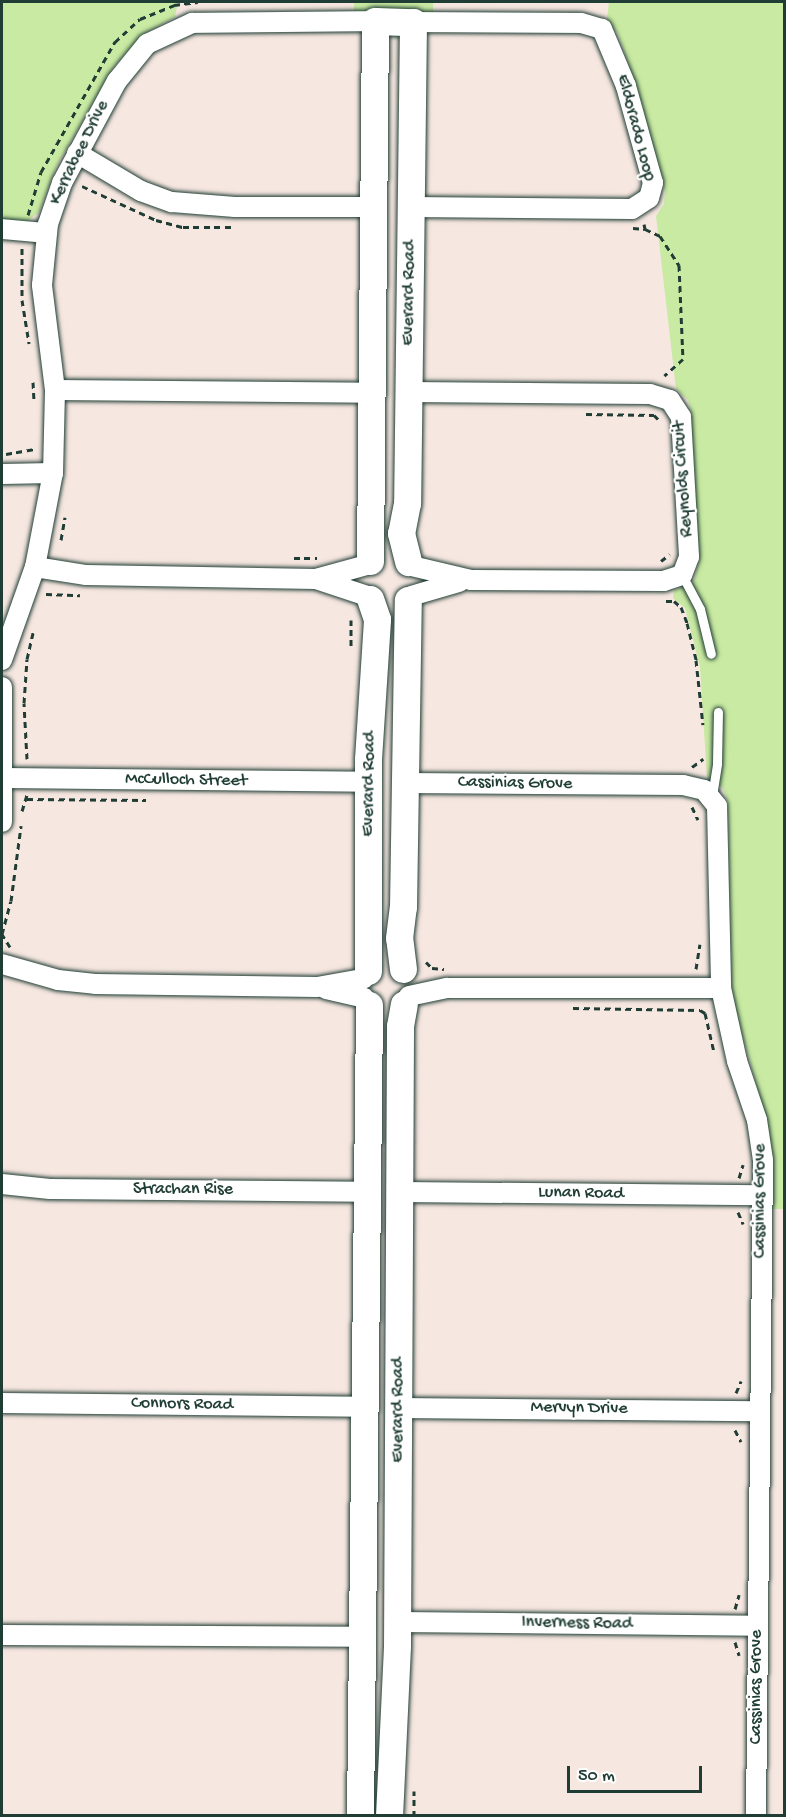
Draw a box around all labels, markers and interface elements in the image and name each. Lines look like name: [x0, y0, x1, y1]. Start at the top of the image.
street label: Eldorado Loop: [610, 72, 660, 184]
street label: Kerrabee Drive: [45, 97, 115, 209]
street label: Everard Road: [398, 240, 422, 346]
street label: Reynolds Circuit: [669, 420, 699, 538]
street label: Everard Road: [358, 731, 382, 837]
street label: McCulloch Street: [125, 769, 247, 793]
street label: Cassinias Grove: [458, 772, 572, 796]
street label: Cassinias Grove: [750, 1144, 772, 1258]
street label: Strachan Rise: [133, 1179, 233, 1201]
street label: Lunan Road: [538, 1182, 624, 1206]
street label: Everard Road: [388, 1357, 410, 1463]
street label: Connors Road: [131, 1393, 233, 1417]
street label: Mervyn Drive: [530, 1397, 628, 1421]
street label: Inverness Road: [521, 1612, 633, 1636]
street label: Cassinias Grove: [746, 1630, 768, 1744]
scale bar: [570, 1754, 705, 1792]
text: 50 m: [578, 1766, 615, 1787]

